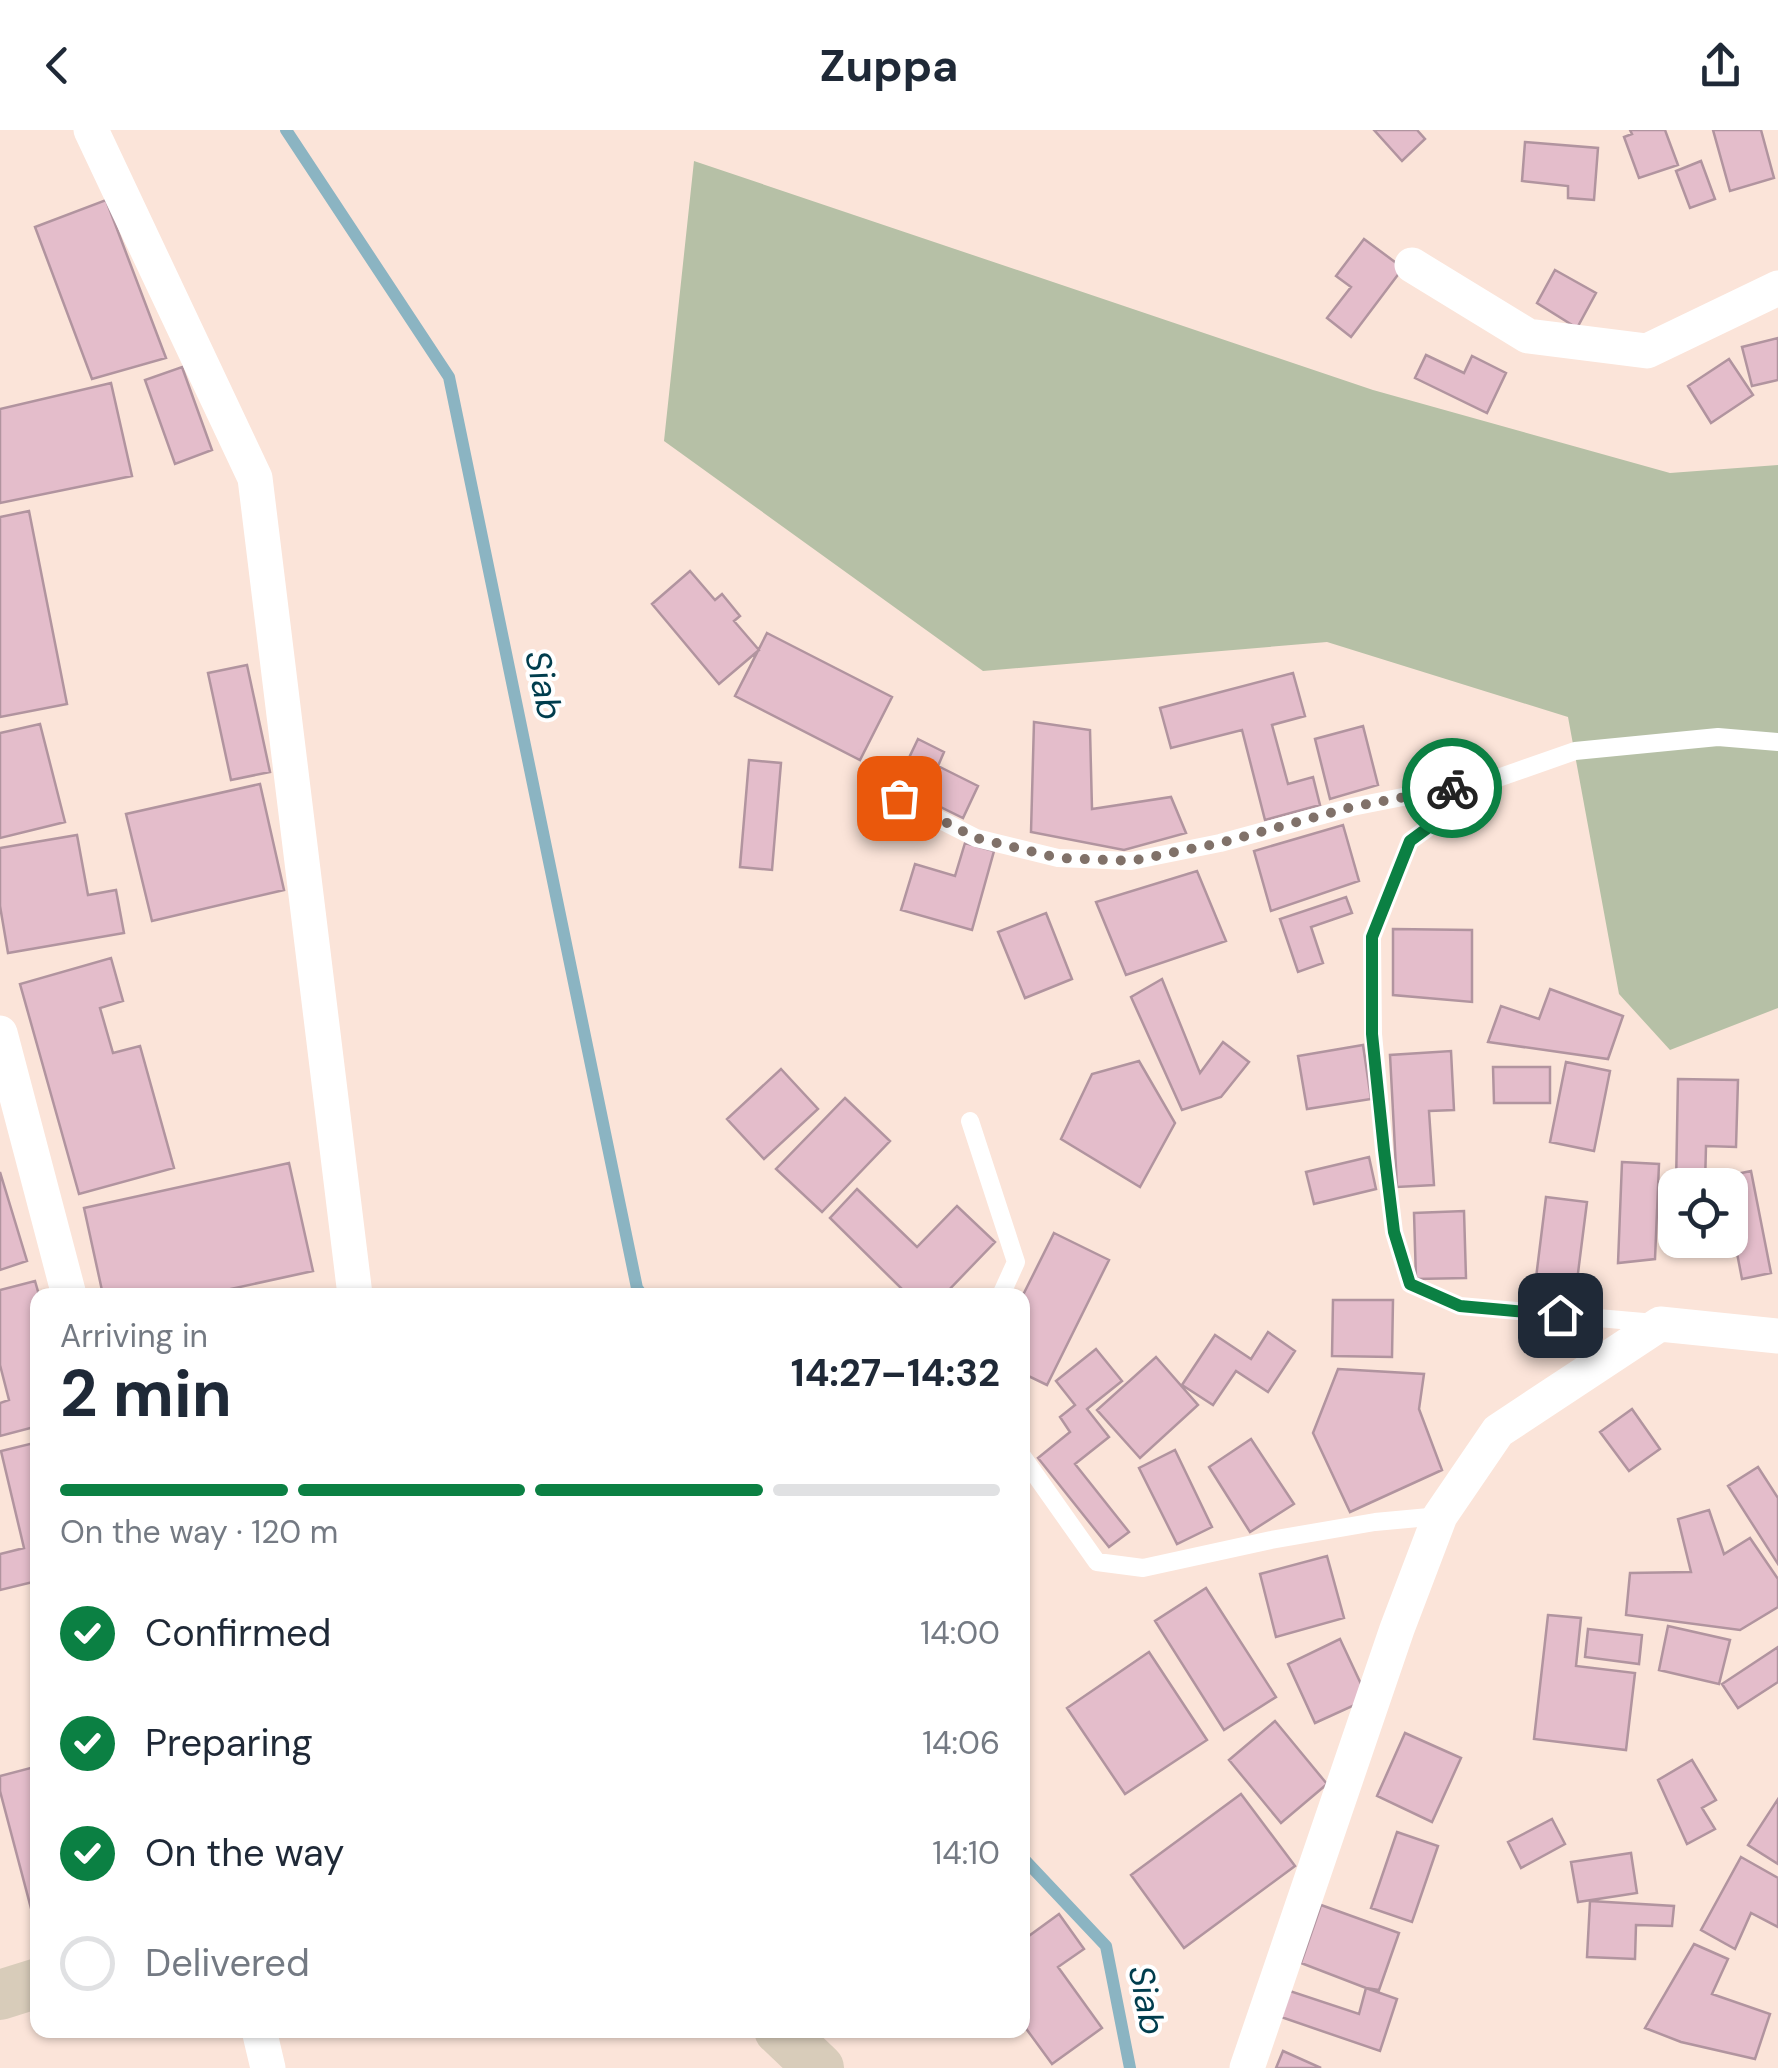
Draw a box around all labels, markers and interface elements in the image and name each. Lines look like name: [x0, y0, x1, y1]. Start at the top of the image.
text: Zuppa: [819, 36, 959, 95]
icon: back: [30, 38, 85, 93]
icon: share: [1693, 38, 1748, 93]
water label: Siab: [514, 646, 574, 724]
courier: [1402, 738, 1502, 838]
pin: [857, 756, 942, 841]
icon: bike: [1425, 761, 1480, 816]
icon: bag: [872, 771, 927, 826]
map controls: [1658, 1168, 1748, 1258]
button: locate: [1658, 1168, 1748, 1258]
pin: [1518, 1273, 1603, 1358]
icon: home: [1533, 1288, 1588, 1343]
text: Arriving in: [60, 1315, 208, 1357]
text: 14:27–14:32: [791, 1348, 1000, 1398]
text: 2 min: [60, 1352, 232, 1436]
text: On the way · 120 m: [60, 1511, 338, 1553]
icon: check: [60, 1606, 115, 1661]
text: Confirmed: [145, 1608, 331, 1658]
text: 14:00: [920, 1612, 1000, 1654]
icon: check: [60, 1716, 115, 1771]
text: Preparing: [145, 1718, 313, 1768]
text: 14:06: [922, 1722, 1000, 1764]
icon: check: [60, 1826, 115, 1881]
text: On the way: [145, 1828, 344, 1878]
text: 14:10: [932, 1832, 1000, 1874]
text: Delivered: [145, 1938, 310, 1988]
water label: Siab: [1118, 1961, 1176, 2039]

